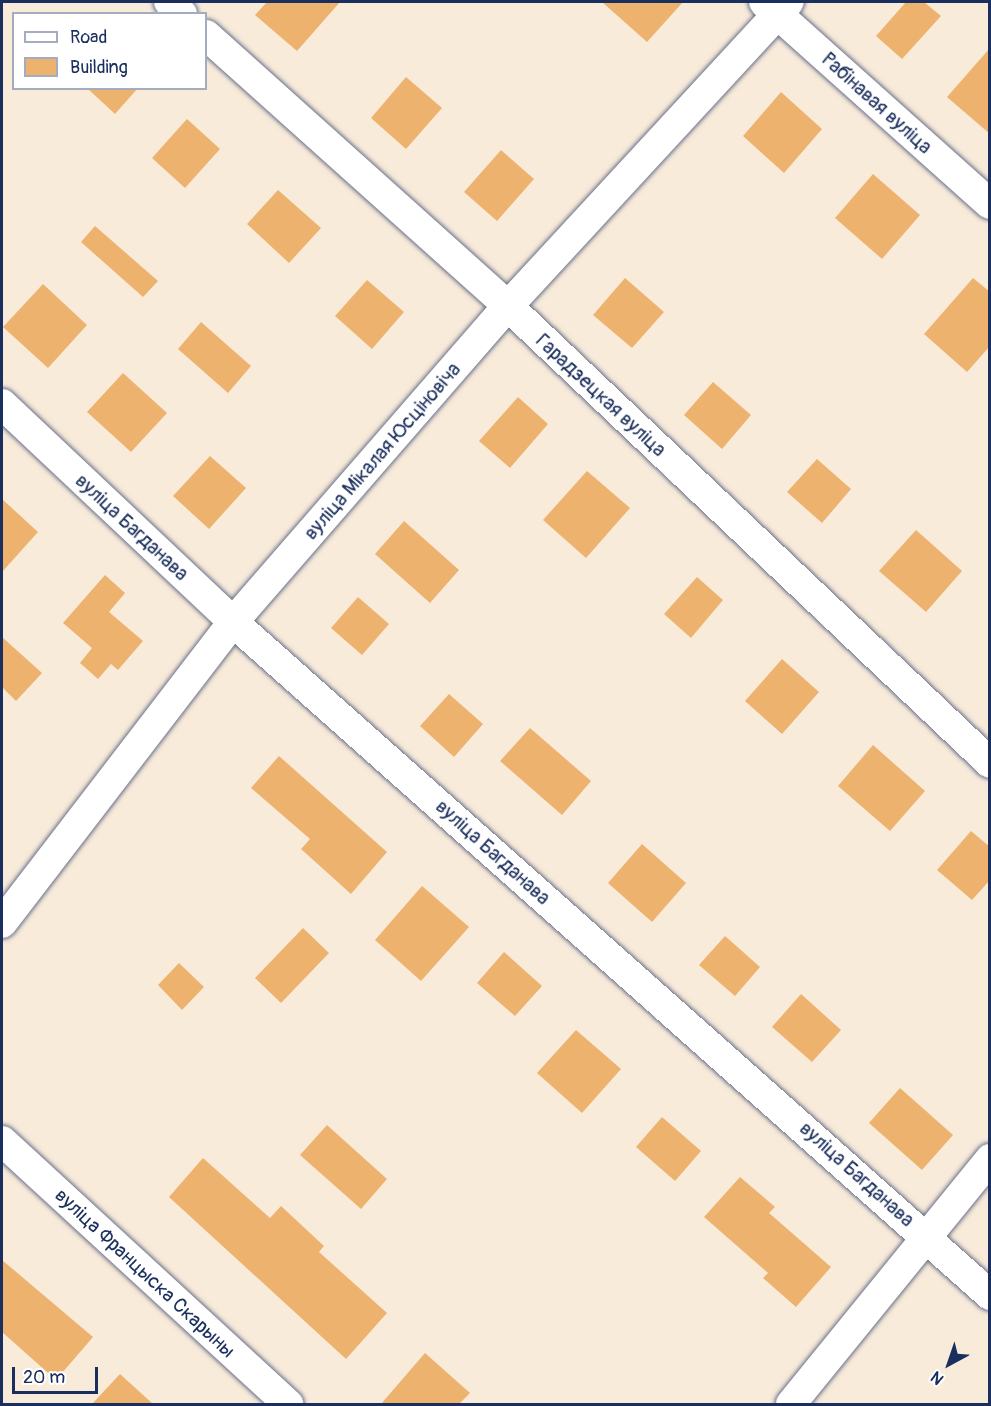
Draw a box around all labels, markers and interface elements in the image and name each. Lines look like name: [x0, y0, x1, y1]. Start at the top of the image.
legend: [12, 12, 207, 90]
text: Road: [70, 26, 107, 49]
street label: Рабінавая вуліца: [817, 47, 937, 159]
text: Building: [70, 56, 128, 79]
street label: Гарадзецкая вуліца: [531, 328, 671, 462]
street label: вуліца Мікалая Юсціновіча: [299, 358, 465, 544]
street label: вуліца Багданава: [71, 469, 193, 585]
street label: вуліца Багданава: [431, 794, 555, 910]
street label: вуліца Багданава: [795, 1116, 919, 1232]
street label: вуліца Францыска Скарыны: [50, 1183, 240, 1363]
north arrow: [919, 1334, 979, 1394]
scale bar: [15, 1355, 100, 1393]
text: 20 m: [23, 1366, 65, 1389]
text: N: [927, 1367, 948, 1389]

